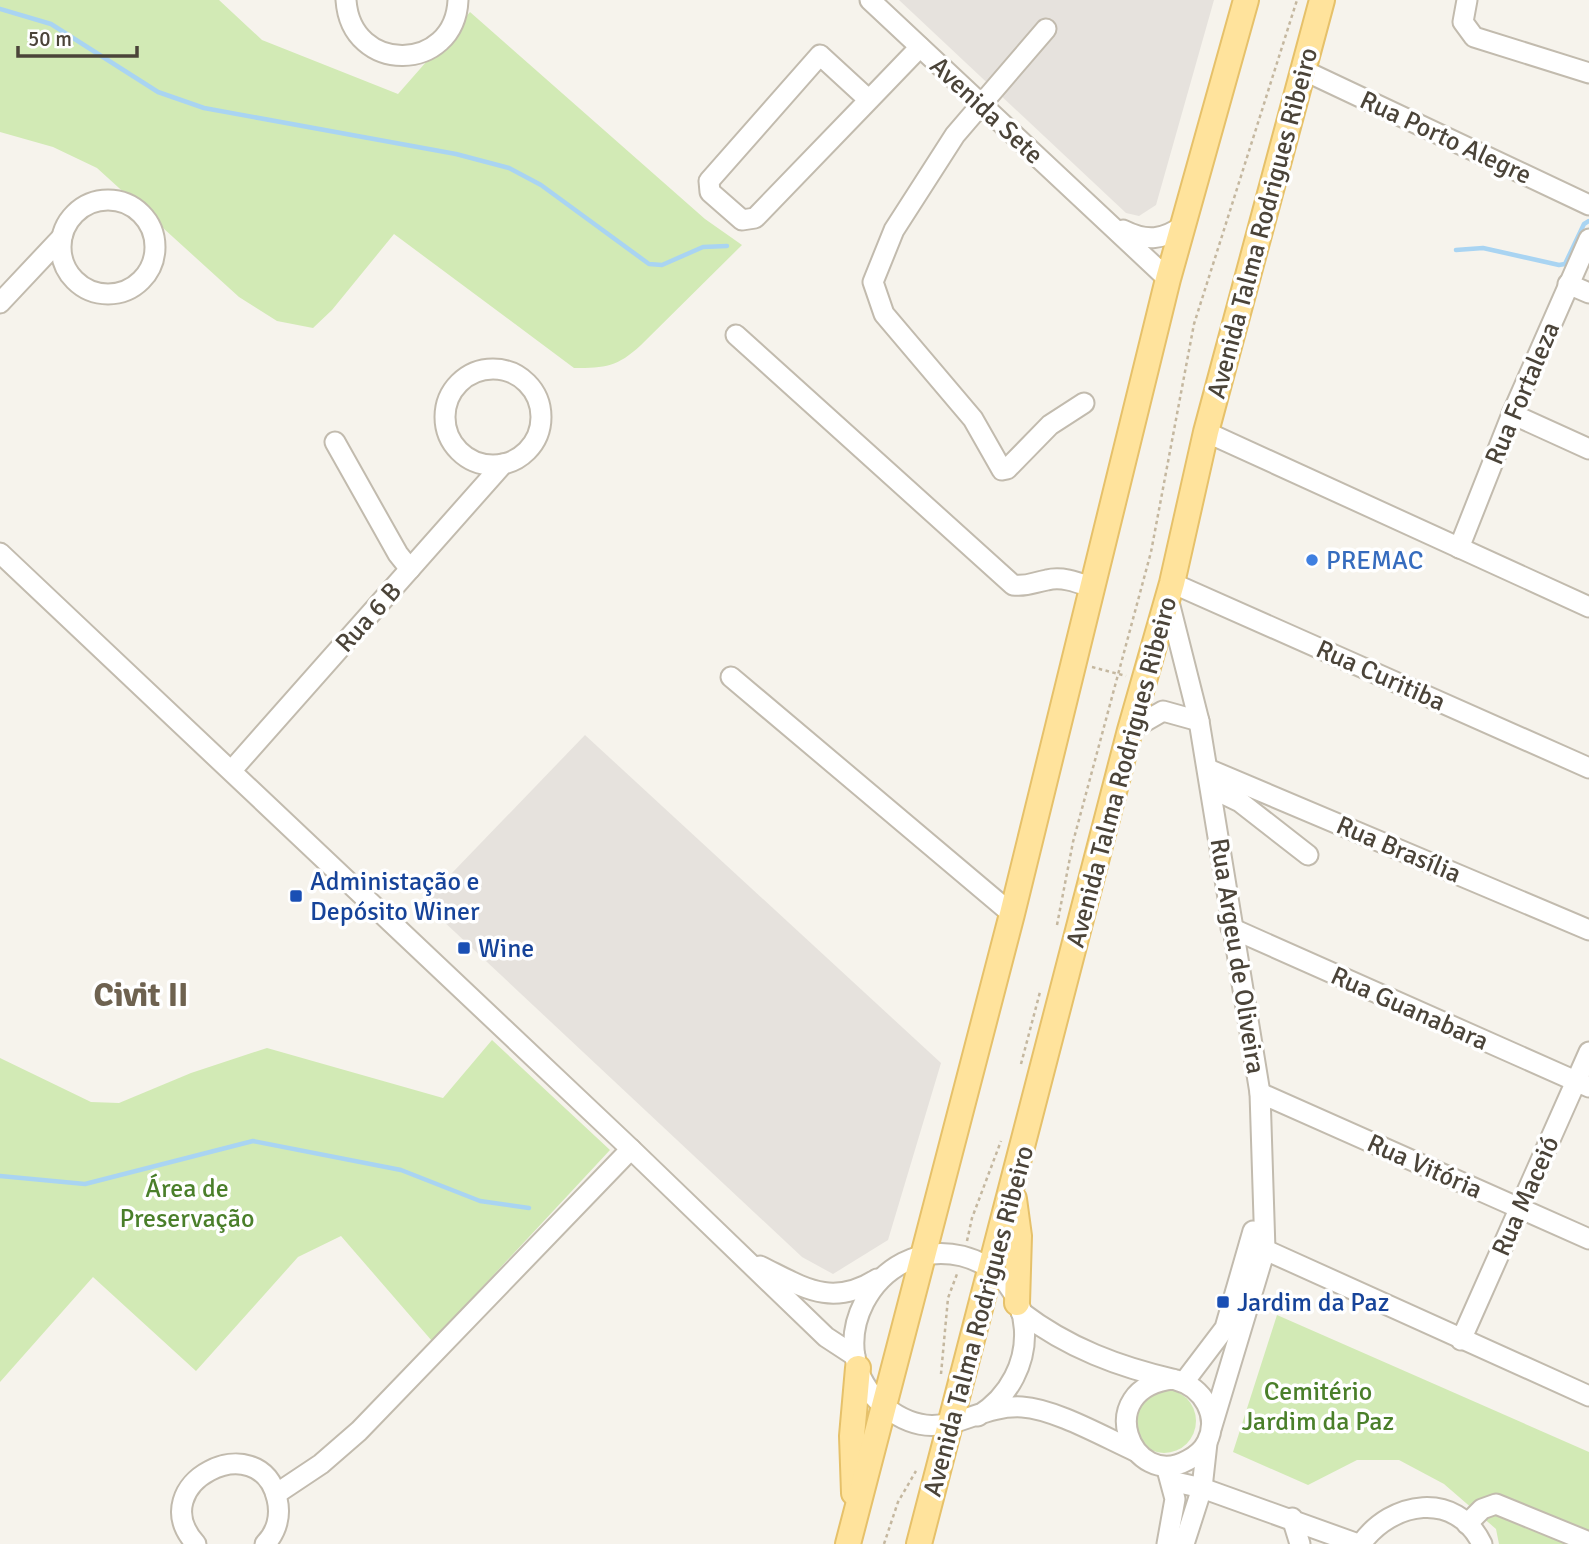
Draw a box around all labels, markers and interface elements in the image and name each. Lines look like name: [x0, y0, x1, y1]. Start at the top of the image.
scale bar: [18, 14, 136, 58]
text: 50 m: [28, 26, 72, 52]
street label: Avenida Talma Rodrigues Ribeiro: [1201, 44, 1325, 402]
street label: Avenida Sete: [923, 50, 1050, 171]
street label: Rua Porto Alegre: [1355, 84, 1537, 192]
street label: Rua Fortaleza: [1478, 317, 1567, 470]
place label: PREMAC: [1326, 545, 1423, 577]
marker: PREMAC: [1304, 552, 1320, 568]
street label: Rua 6 B: [329, 576, 409, 659]
street label: Avenida Talma Rodrigues Ribeiro: [1060, 593, 1184, 951]
street label: Rua Curitiba: [1311, 633, 1450, 719]
street label: Rua Brasília: [1331, 809, 1466, 890]
street label: Rua Argeu de Oliveira: [1203, 836, 1271, 1076]
place label: Administação e Depósito Winer: [310, 866, 480, 928]
marker: Administação e Depósito Winer: [288, 888, 304, 904]
place label: Wine: [478, 933, 534, 965]
marker: Wine: [456, 940, 472, 956]
street label: Rua Guanabara: [1326, 960, 1493, 1058]
district label: Civit II: [94, 975, 188, 1016]
street label: Rua Vitória: [1362, 1127, 1487, 1206]
street label: Rua Maceió: [1485, 1131, 1567, 1261]
street label: Avenida Talma Rodrigues Ribeiro: [917, 1142, 1041, 1500]
park label: Área de Preservação: [120, 1173, 254, 1235]
place label: Jardim da Paz: [1237, 1287, 1389, 1319]
marker: Jardim da Paz: [1215, 1294, 1231, 1310]
park label: Cemitério Jardim da Paz: [1242, 1376, 1394, 1438]

